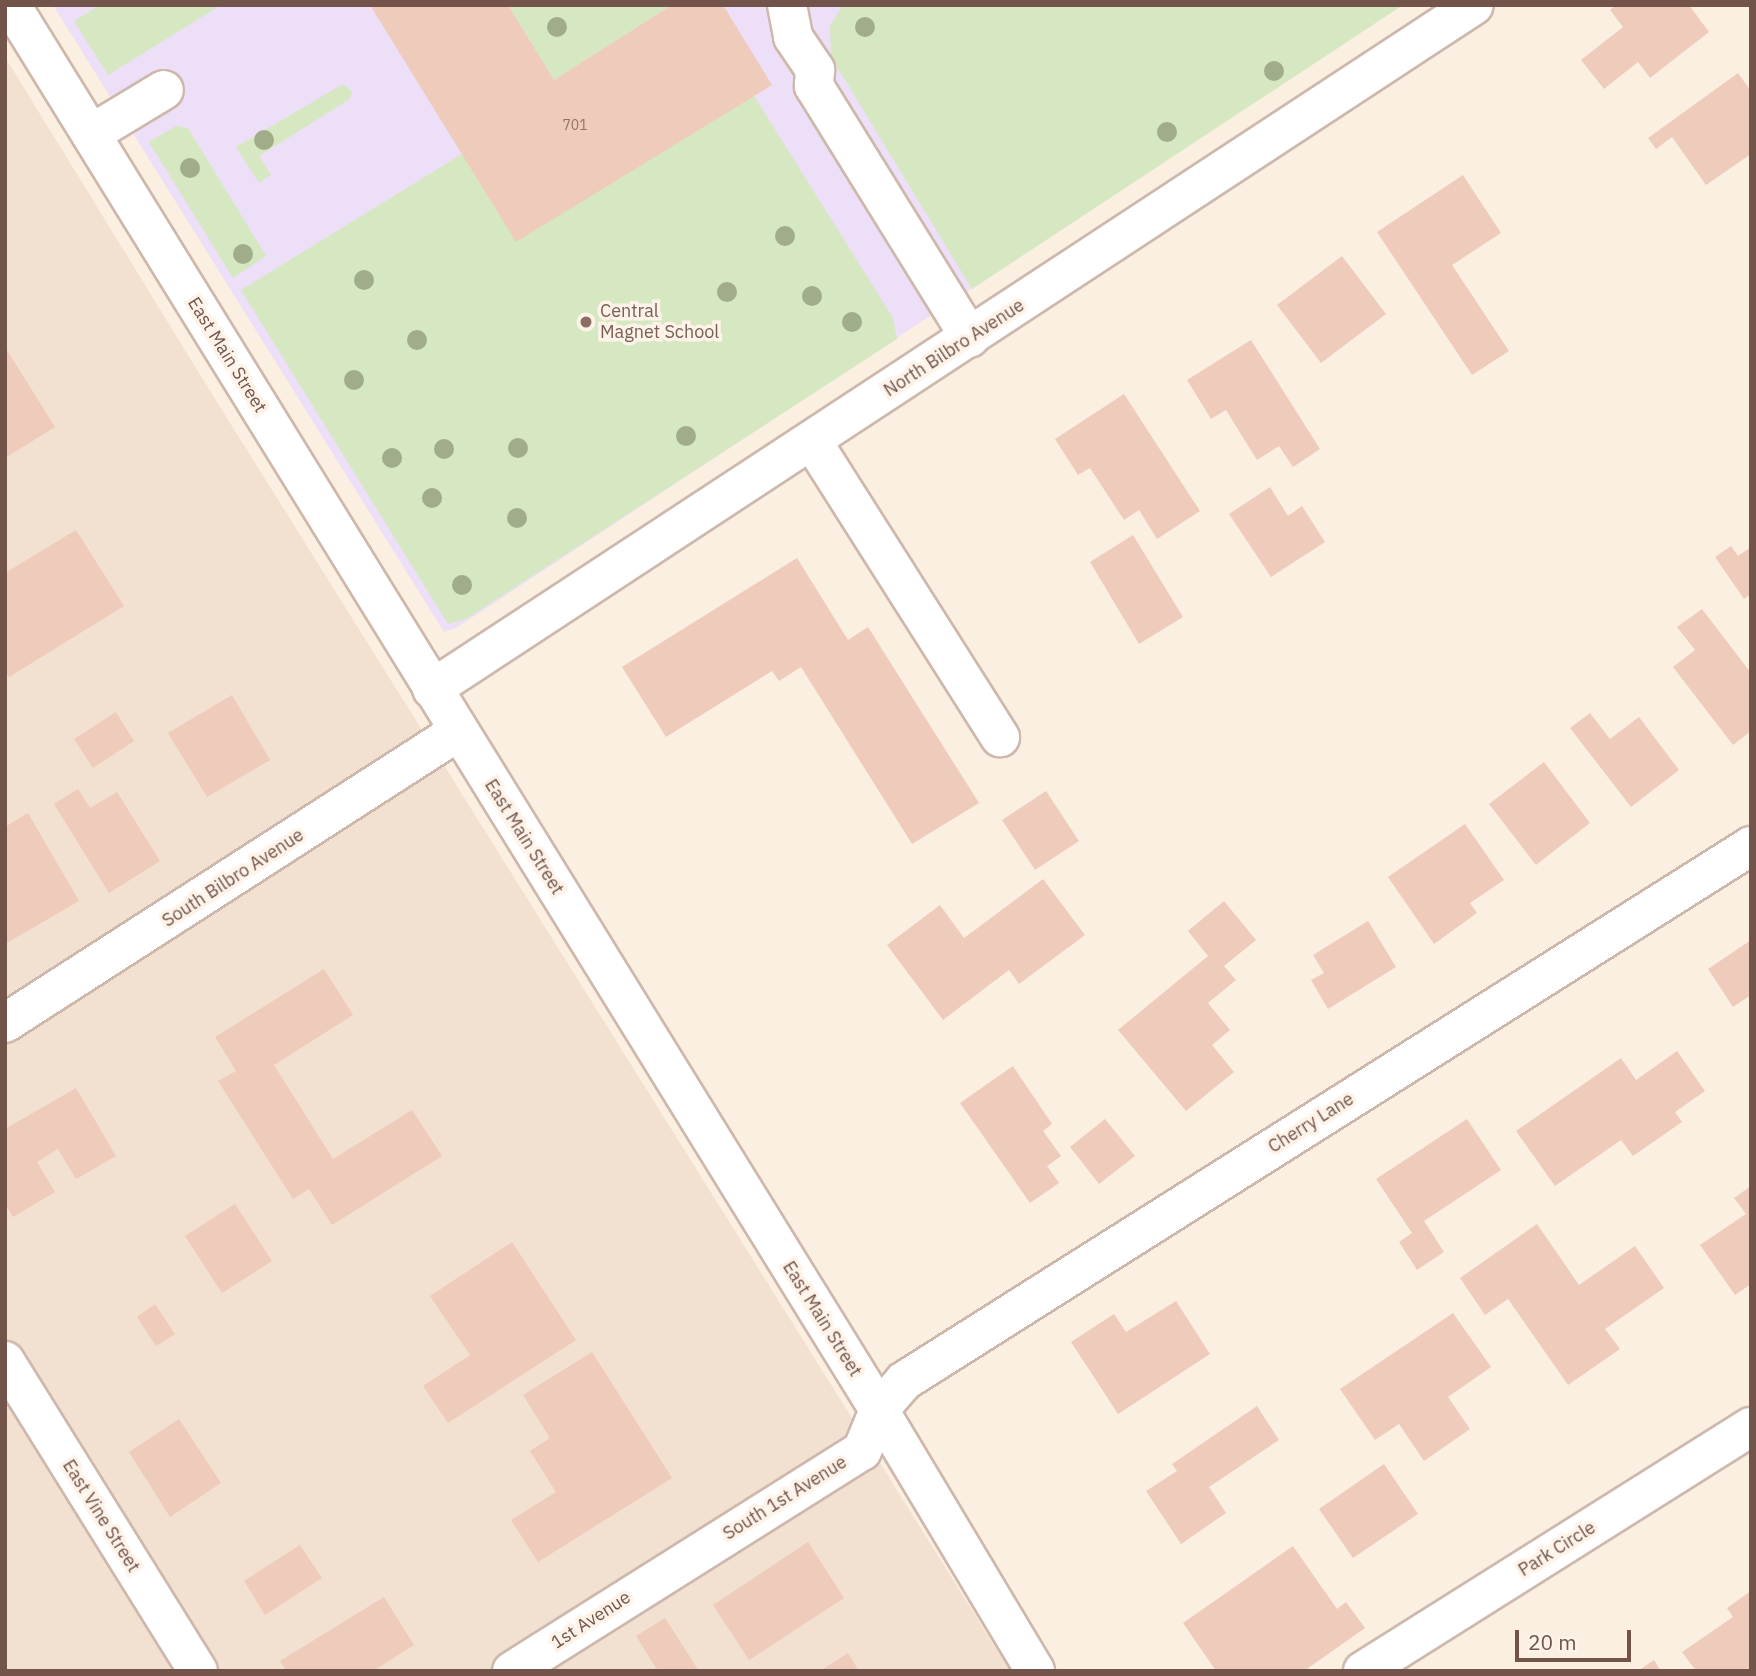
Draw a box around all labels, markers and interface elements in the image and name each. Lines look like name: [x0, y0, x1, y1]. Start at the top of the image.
house number: 701: [562, 117, 588, 133]
street label: East Main Street: [183, 293, 271, 417]
street label: North Bilbro Avenue: [880, 295, 1028, 401]
place label: Central Magnet School: [600, 301, 719, 344]
marker: Central Magnet School: [578, 314, 594, 330]
street label: East Main Street: [480, 775, 568, 899]
street label: South Bilbro Avenue: [158, 824, 308, 932]
street label: Cherry Lane: [1264, 1088, 1358, 1158]
street label: East Main Street: [778, 1257, 866, 1381]
street label: South 1st Avenue: [719, 1451, 851, 1545]
street label: East Vine Street: [58, 1456, 144, 1576]
street label: Park Circle: [1515, 1517, 1599, 1581]
street label: 1st Avenue: [547, 1586, 635, 1654]
scale bar: [1518, 1616, 1634, 1660]
text: 20 m: [1528, 1628, 1577, 1656]

